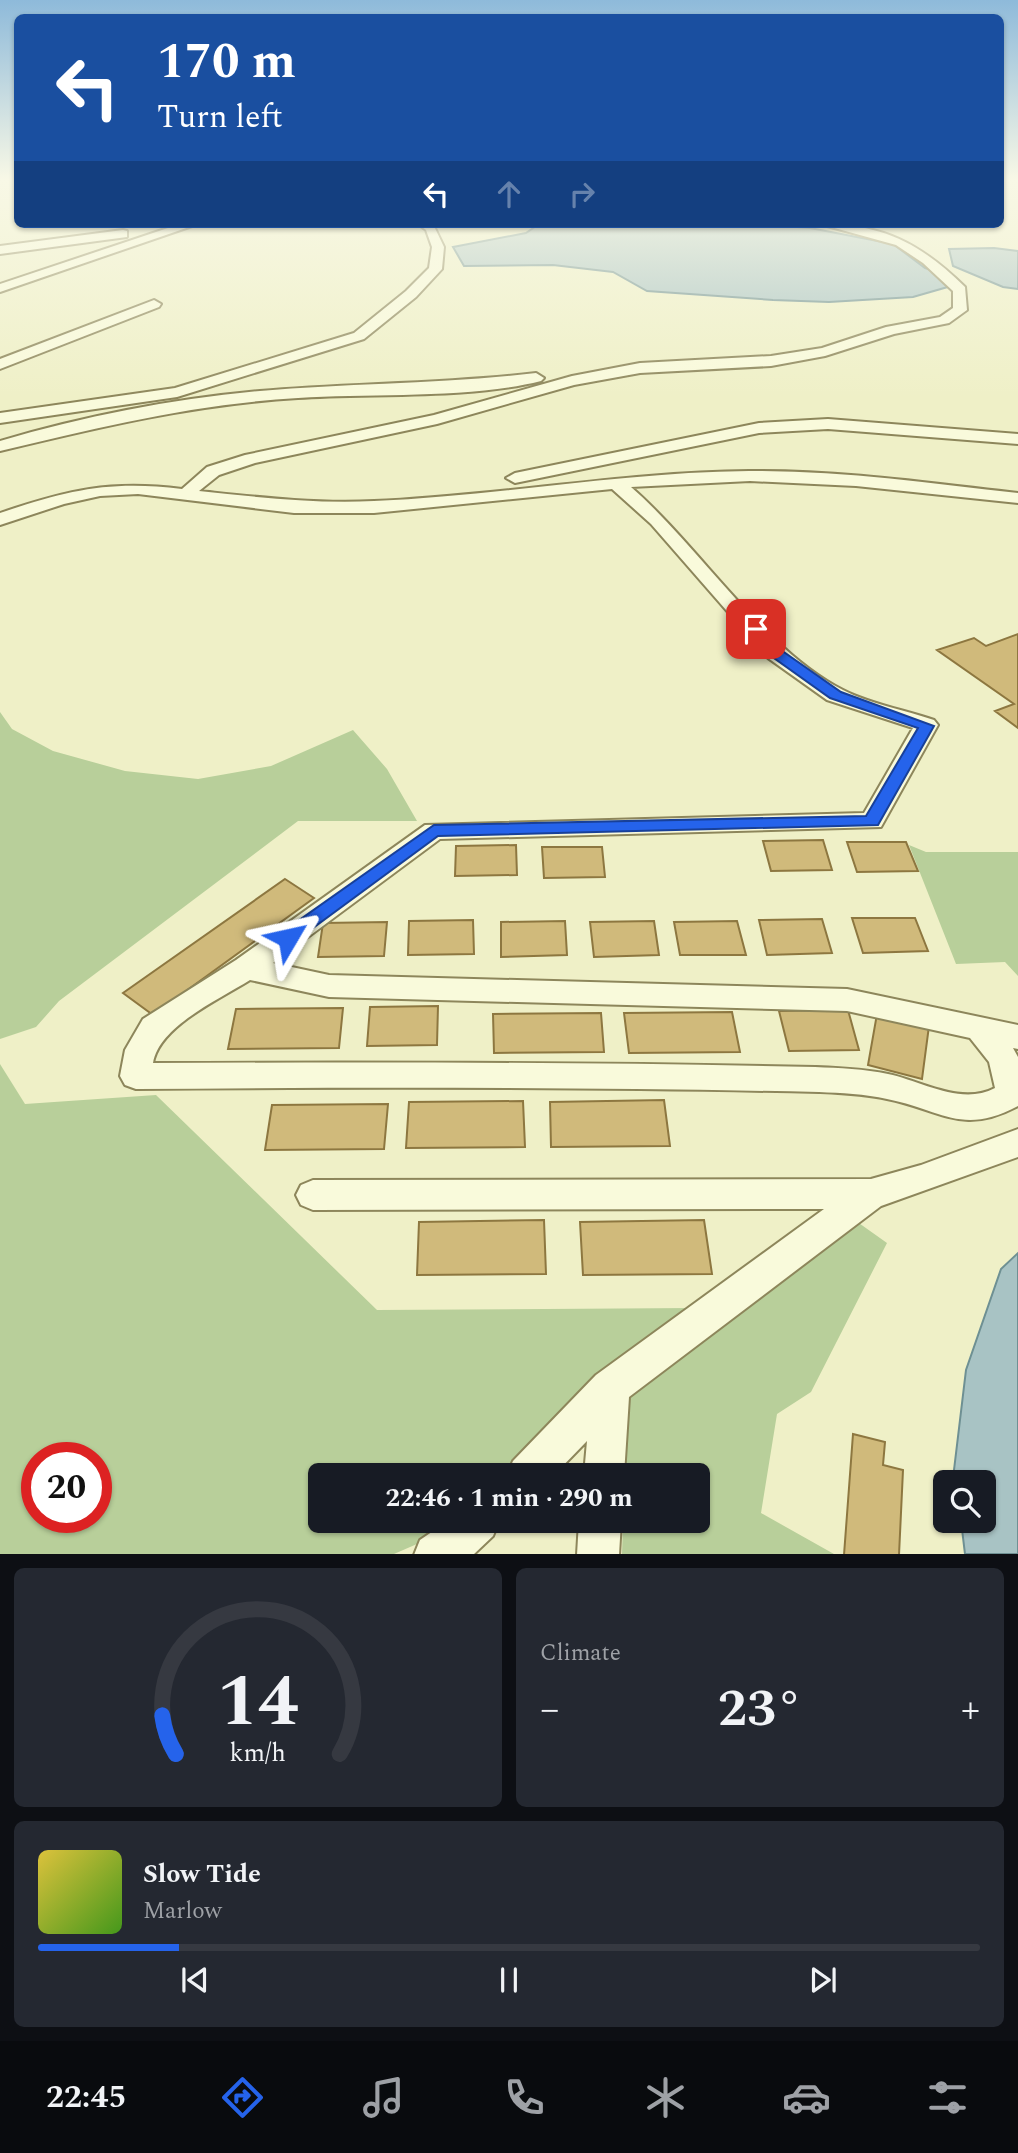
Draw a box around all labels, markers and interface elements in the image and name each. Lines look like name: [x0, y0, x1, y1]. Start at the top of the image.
text: 170 m: [157, 25, 296, 100]
icon: left: [42, 42, 133, 133]
text: Turn left: [157, 93, 283, 142]
icon: left: [417, 175, 455, 213]
icon: ahead: [490, 175, 528, 213]
icon: right: [563, 175, 601, 213]
pin: [726, 599, 786, 659]
icon: arrive: [737, 610, 775, 648]
position arrow: [251, 901, 325, 975]
speed limit sign: 20: [21, 1442, 112, 1533]
map controls: [933, 1470, 996, 1533]
button: search: [933, 1470, 996, 1533]
text: 22:46 · 1 min · 290 m: [385, 1478, 633, 1518]
text: Climate: [540, 1636, 621, 1671]
text: 14: [217, 1647, 299, 1758]
text: 23°: [718, 1670, 802, 1749]
text: −: [540, 1681, 559, 1739]
text: +: [961, 1681, 980, 1739]
text: km/h: [230, 1734, 286, 1772]
text: Slow Tide: [143, 1854, 261, 1894]
text: Marlow: [143, 1894, 222, 1929]
icon: previous: [176, 1961, 214, 1999]
icon: pause: [490, 1961, 528, 1999]
icon: next: [804, 1961, 842, 1999]
text: 22:45: [46, 2073, 126, 2122]
icon: directions: [218, 2073, 267, 2122]
icon: music: [359, 2073, 408, 2122]
icon: phone: [500, 2073, 549, 2122]
icon: climate: [641, 2073, 690, 2122]
icon: car: [782, 2073, 831, 2122]
icon: filters: [923, 2073, 972, 2122]

